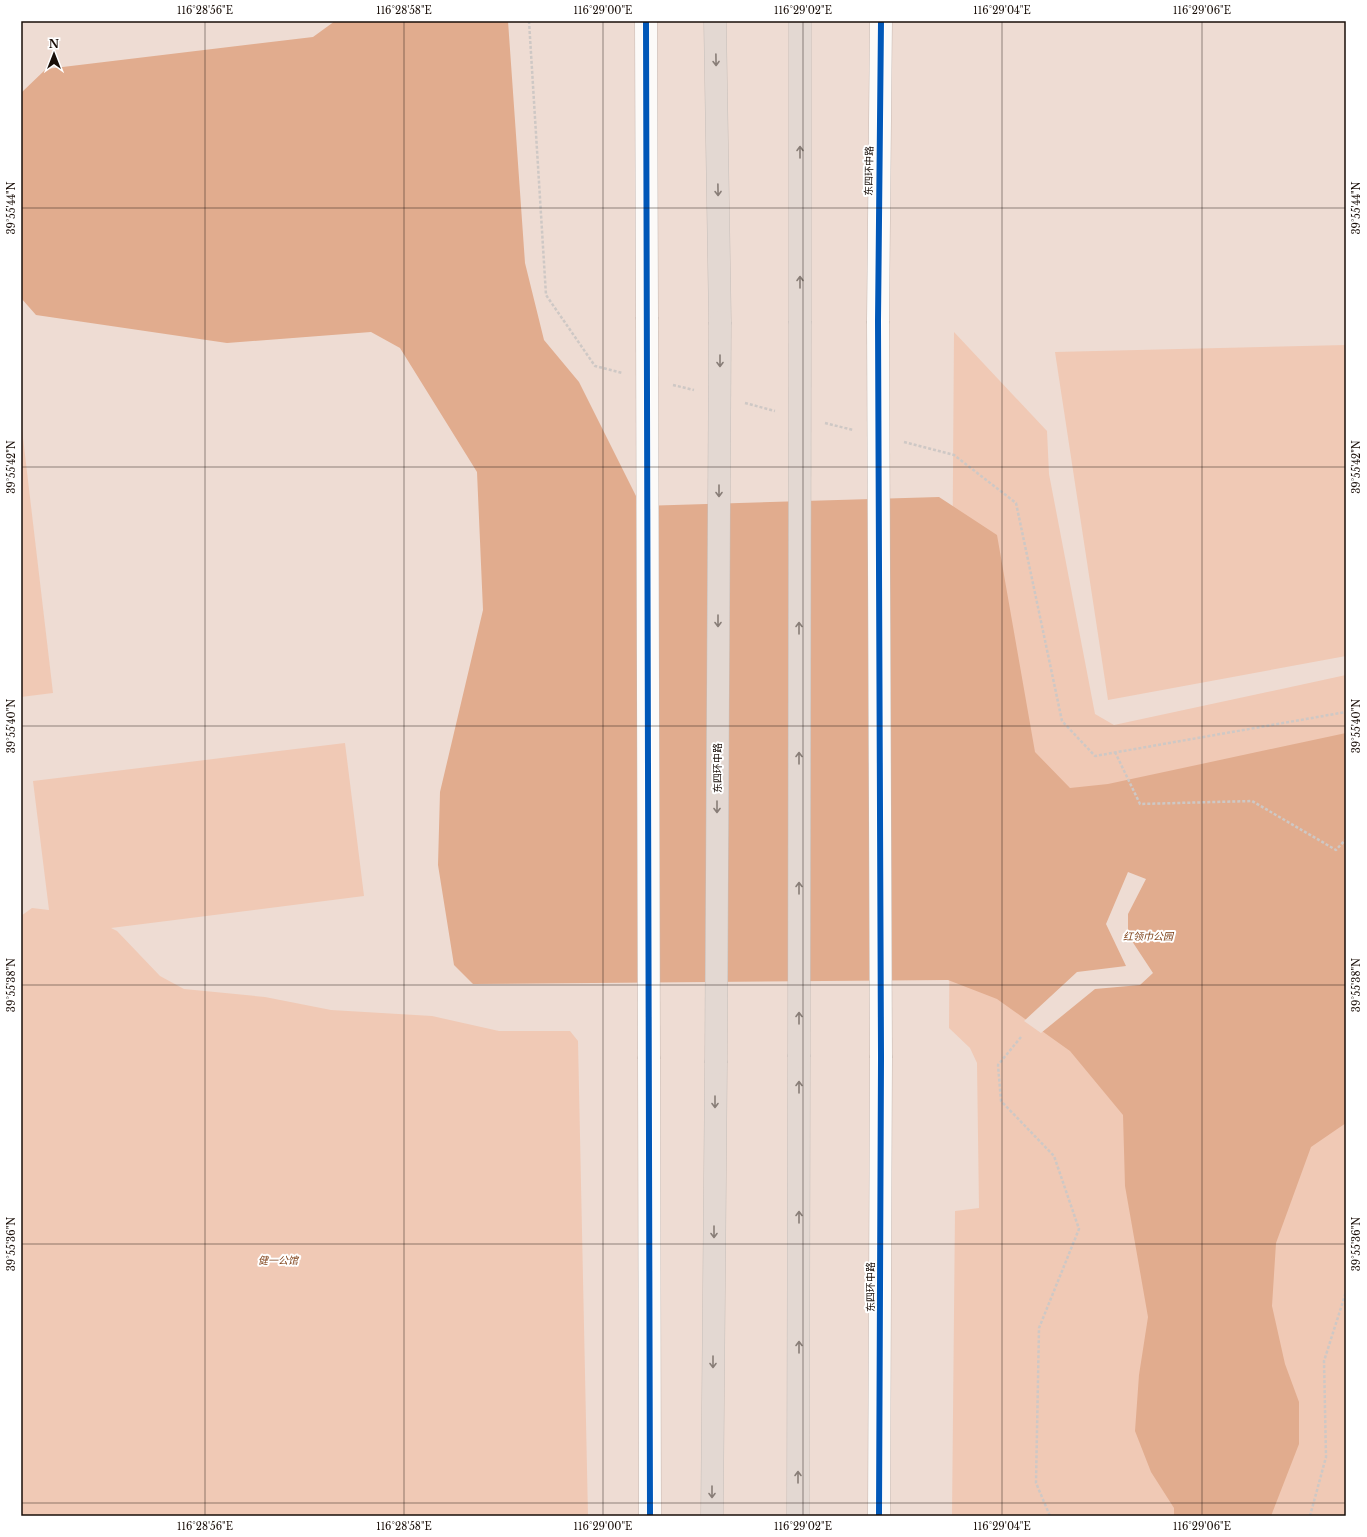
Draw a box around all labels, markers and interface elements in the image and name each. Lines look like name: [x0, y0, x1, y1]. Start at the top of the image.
text: 116°28'56"E: [177, 4, 233, 17]
text: 116°28'58"E: [376, 4, 432, 17]
text: 116°29'00"E: [574, 4, 632, 17]
text: 116°29'02"E: [774, 4, 832, 17]
text: 116°29'04"E: [973, 4, 1031, 17]
text: 116°29'06"E: [1173, 4, 1231, 17]
north arrow: [34, 34, 74, 74]
text: N: [49, 37, 60, 51]
one-way arrow: [712, 53, 720, 66]
one-way arrow: [796, 146, 804, 159]
street label: 东四环中路: [862, 146, 876, 196]
text: 39°55'44"N: [5, 181, 18, 235]
text: 39°55'44"N: [1350, 181, 1363, 235]
one-way arrow: [714, 183, 722, 196]
one-way arrow: [796, 276, 804, 289]
one-way arrow: [716, 354, 724, 367]
text: 39°55'42"N: [5, 440, 18, 494]
text: 39°55'42"N: [1350, 440, 1363, 494]
one-way arrow: [715, 484, 723, 497]
one-way arrow: [714, 614, 722, 627]
one-way arrow: [795, 622, 803, 635]
text: 39°55'40"N: [5, 699, 18, 753]
text: 39°55'40"N: [1350, 699, 1363, 753]
street label: 东四环中路: [711, 743, 724, 793]
one-way arrow: [795, 752, 803, 765]
one-way arrow: [713, 800, 721, 813]
one-way arrow: [795, 882, 803, 895]
park label: 红领巾公园: [1123, 930, 1175, 943]
text: 39°55'38"N: [5, 958, 18, 1012]
text: 39°55'38"N: [1350, 958, 1363, 1012]
one-way arrow: [795, 1012, 803, 1025]
one-way arrow: [795, 1081, 803, 1094]
one-way arrow: [711, 1095, 719, 1108]
one-way arrow: [795, 1211, 803, 1224]
text: 39°55'36"N: [5, 1217, 18, 1271]
text: 39°55'36"N: [1350, 1217, 1363, 1271]
one-way arrow: [710, 1225, 718, 1238]
park label: 健一公馆: [258, 1254, 300, 1267]
street label: 东四环中路: [864, 1262, 877, 1312]
one-way arrow: [795, 1341, 803, 1354]
one-way arrow: [709, 1355, 717, 1368]
one-way arrow: [794, 1471, 802, 1484]
one-way arrow: [708, 1485, 716, 1498]
text: 116°28'56"E: [177, 1520, 233, 1533]
text: 116°28'58"E: [376, 1520, 432, 1533]
text: 116°29'00"E: [574, 1520, 632, 1533]
text: 116°29'02"E: [774, 1520, 832, 1533]
text: 116°29'04"E: [973, 1520, 1031, 1533]
text: 116°29'06"E: [1173, 1520, 1231, 1533]

